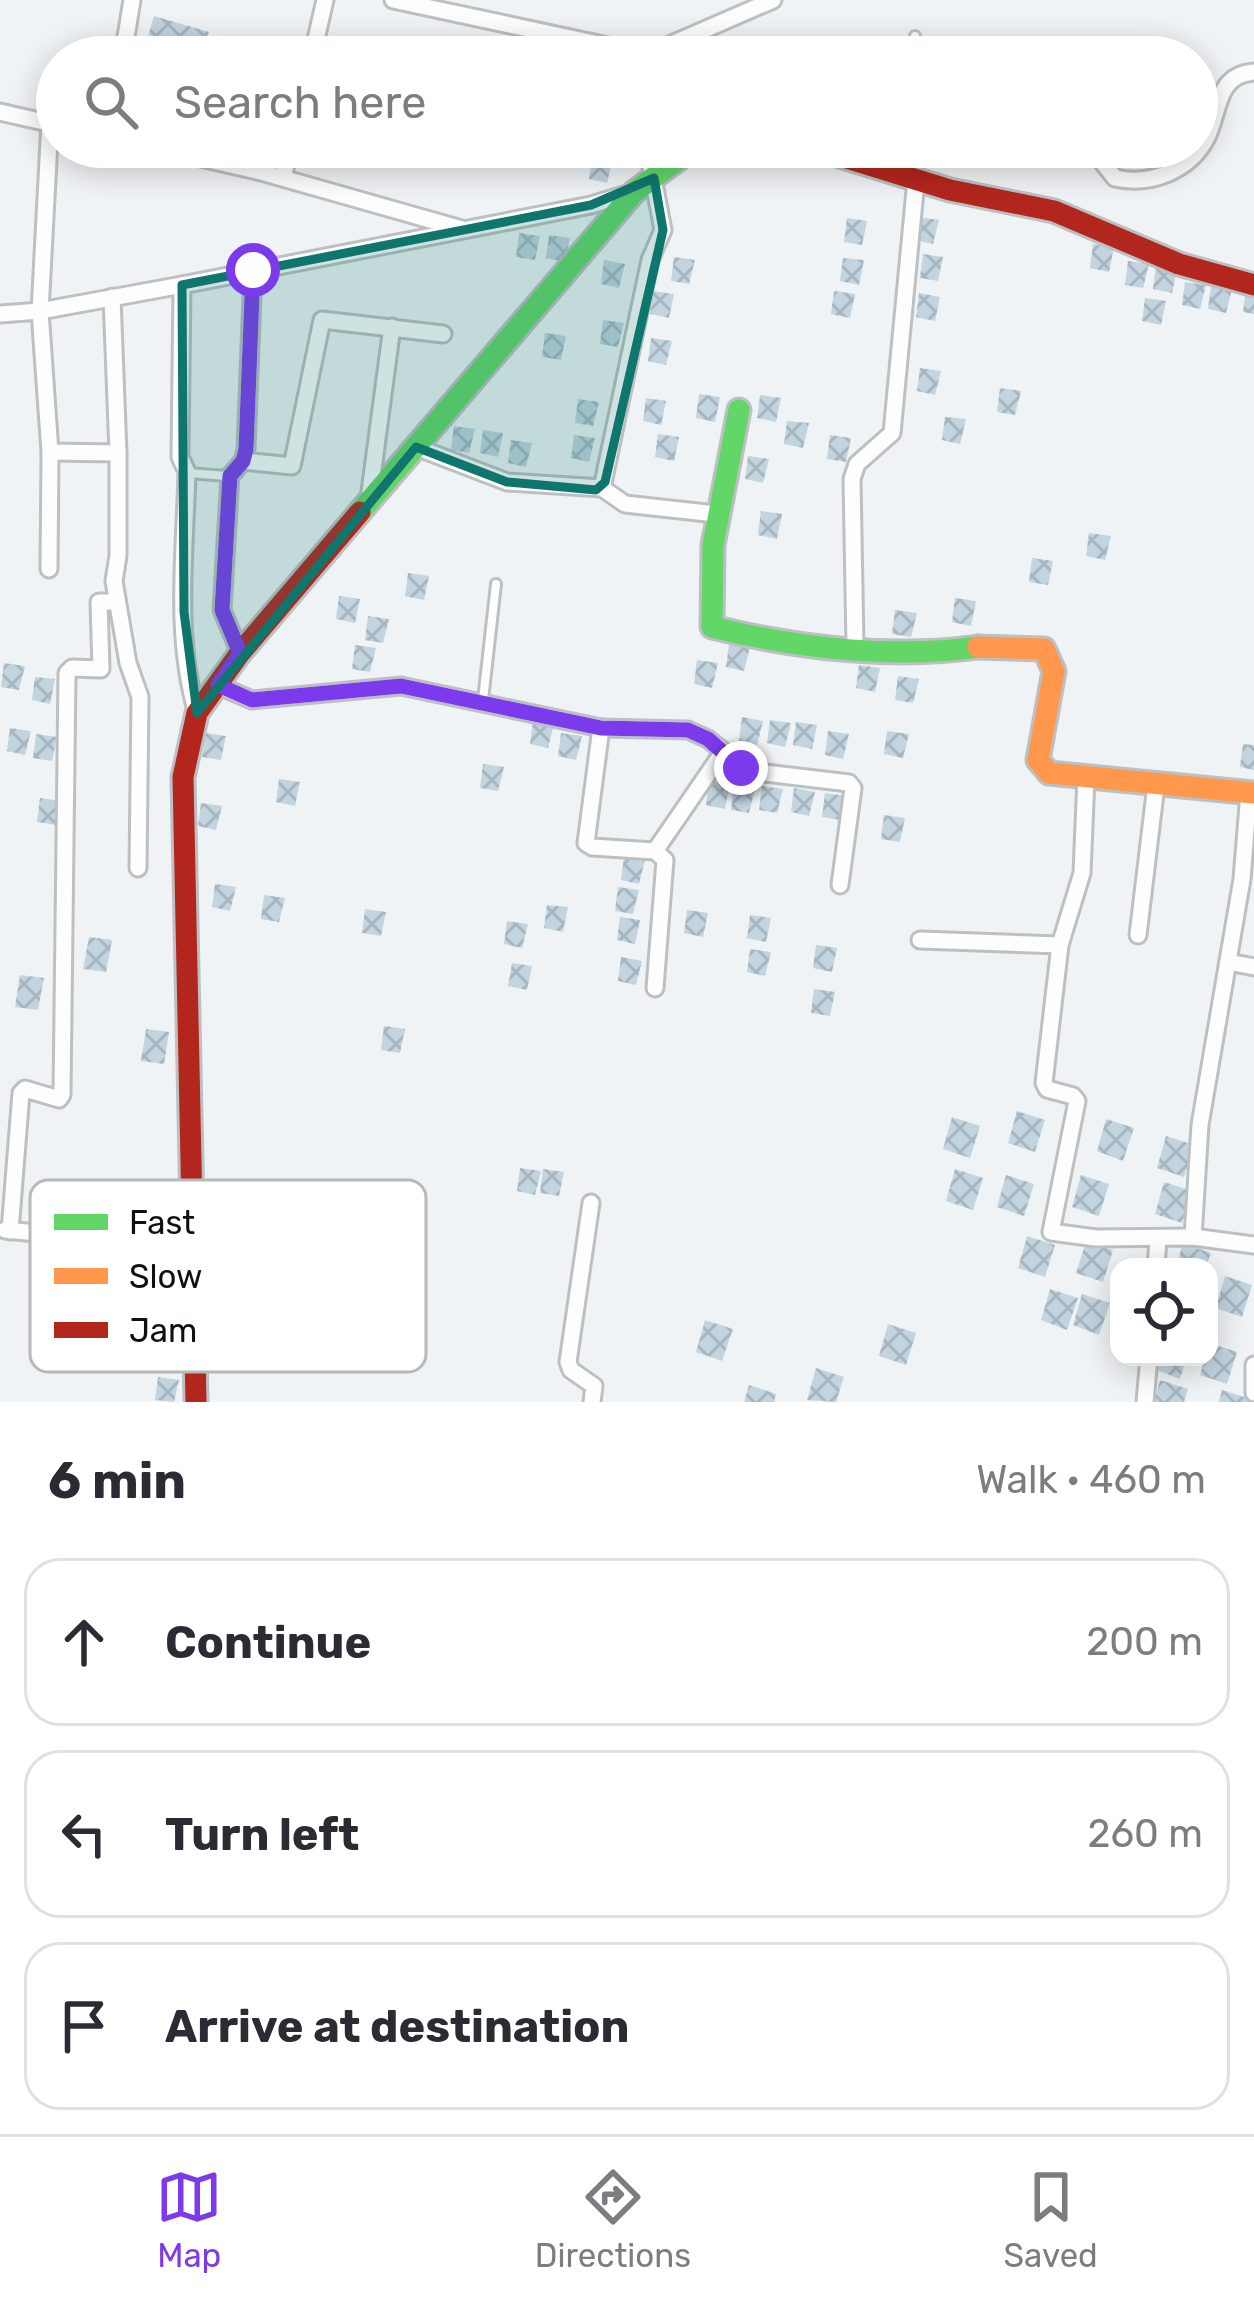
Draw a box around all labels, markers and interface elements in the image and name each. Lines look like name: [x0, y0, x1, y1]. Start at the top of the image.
search box: [36, 36, 1218, 168]
icon: search: [78, 69, 144, 135]
text: Search here: [174, 76, 426, 129]
route start: [226, 243, 280, 297]
route end: [714, 741, 768, 795]
legend: [30, 1180, 426, 1372]
text: Fast: [129, 1203, 195, 1242]
text: Slow: [129, 1257, 203, 1296]
map controls: [1110, 1258, 1218, 1366]
button: locate: [1110, 1258, 1218, 1366]
text: Jam: [129, 1311, 197, 1350]
text: 6 min: [48, 1450, 186, 1511]
text: Walk · 460 m: [976, 1457, 1206, 1503]
icon: ahead: [51, 1609, 117, 1675]
text: Continue: [165, 1616, 371, 1669]
text: 200 m: [1086, 1619, 1203, 1665]
icon: left: [51, 1801, 117, 1867]
text: Turn left: [165, 1808, 359, 1861]
text: 260 m: [1088, 1811, 1203, 1857]
icon: arrive: [51, 1993, 117, 2059]
text: Arrive at destination: [165, 2000, 630, 2053]
tab: Map: [156, 2164, 222, 2275]
tab: Directions: [535, 2164, 691, 2275]
tab: Saved: [1004, 2164, 1098, 2275]

